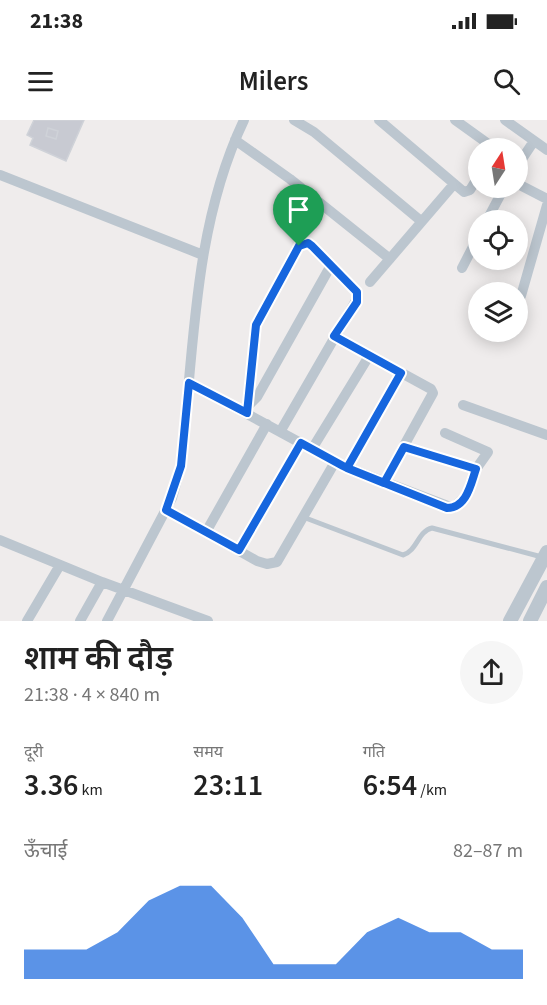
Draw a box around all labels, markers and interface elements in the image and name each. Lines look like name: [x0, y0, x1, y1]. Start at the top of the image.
text: 21:38: [30, 5, 83, 37]
text: Milers: [239, 62, 308, 101]
icon: menu: [24, 65, 57, 98]
icon: search: [490, 65, 523, 98]
north arrow: [468, 138, 528, 198]
map controls: [468, 138, 528, 342]
pin: [273, 184, 324, 246]
icon: arrive: [282, 193, 315, 226]
button: locate: [468, 210, 528, 270]
button: layers: [468, 282, 528, 342]
text: शाम की दौड़: [24, 635, 173, 682]
button: share: [460, 641, 523, 704]
text: 21:38 · 4 × 840 m: [24, 681, 160, 709]
text: दूरी: [24, 741, 43, 763]
text: समय: [193, 741, 223, 763]
text: गति: [363, 741, 385, 763]
text: 3.36: [24, 764, 78, 807]
text: 23:11: [193, 764, 263, 807]
text: 6:54: [363, 764, 417, 807]
text: km: [78, 779, 103, 801]
text: /km: [417, 779, 447, 801]
text: ऊँचाई: [24, 837, 67, 865]
text: 82–87 m: [453, 837, 523, 865]

